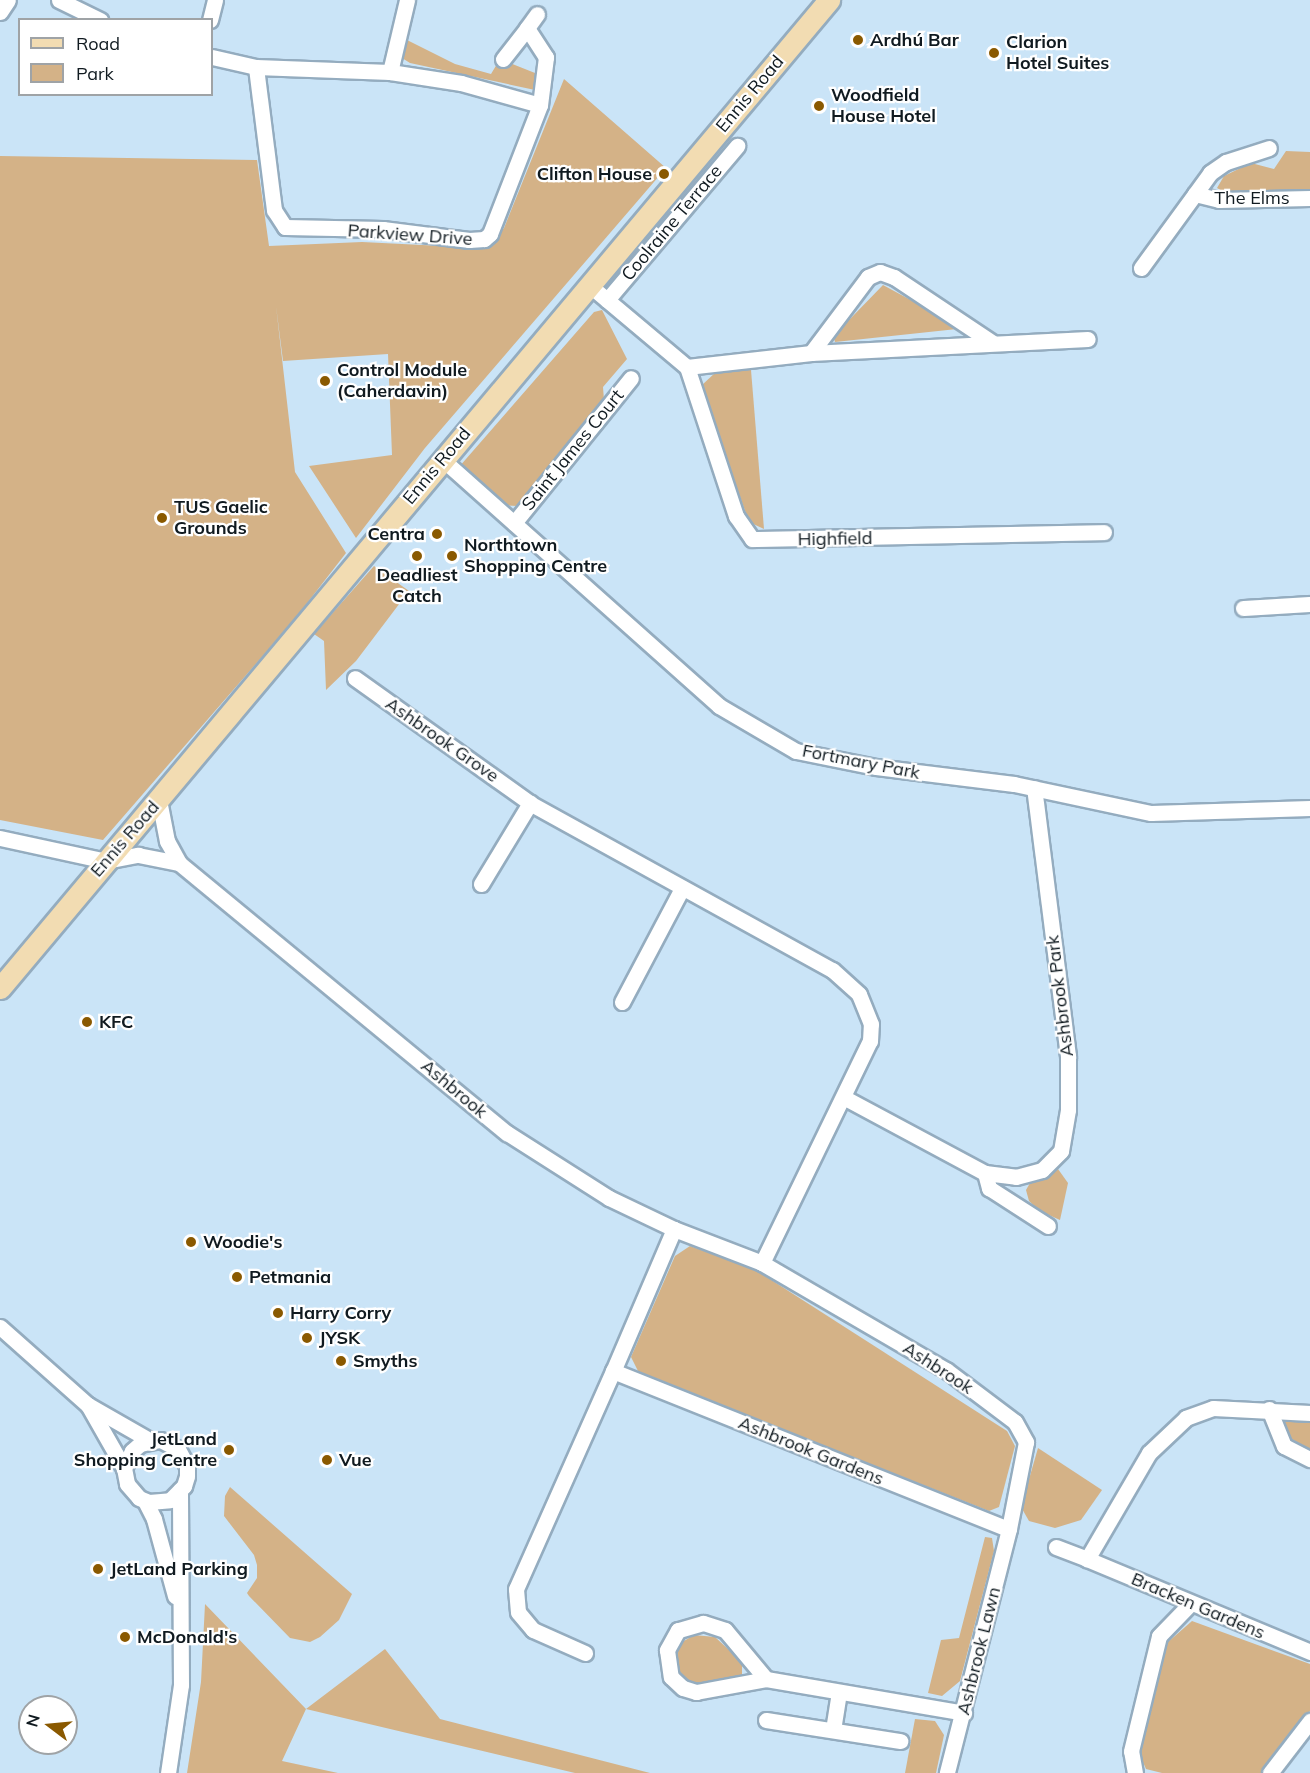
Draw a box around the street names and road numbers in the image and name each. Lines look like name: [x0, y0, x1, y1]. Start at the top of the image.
street label: Ennis Road: [712, 51, 788, 137]
street label: Coolraine Terrace: [617, 161, 727, 285]
street label: The Elms: [1214, 187, 1290, 209]
street label: Parkview Drive: [347, 220, 473, 250]
street label: Saint James Court: [518, 385, 628, 515]
street label: Ennis Road: [399, 423, 475, 509]
street label: Highfield: [797, 528, 873, 550]
street label: Ashbrook Grove: [381, 693, 503, 787]
street label: Fortmary Park: [800, 740, 922, 784]
street label: Ennis Road: [86, 797, 164, 881]
street label: Ashbrook Park: [1042, 934, 1078, 1058]
street label: Ashbrook: [417, 1055, 491, 1123]
street label: Ashbrook: [899, 1337, 977, 1399]
street label: Ashbrook Gardens: [735, 1412, 887, 1490]
street label: Bracken Gardens: [1128, 1568, 1268, 1644]
street label: Ashbrook Lawn: [953, 1585, 1005, 1717]

